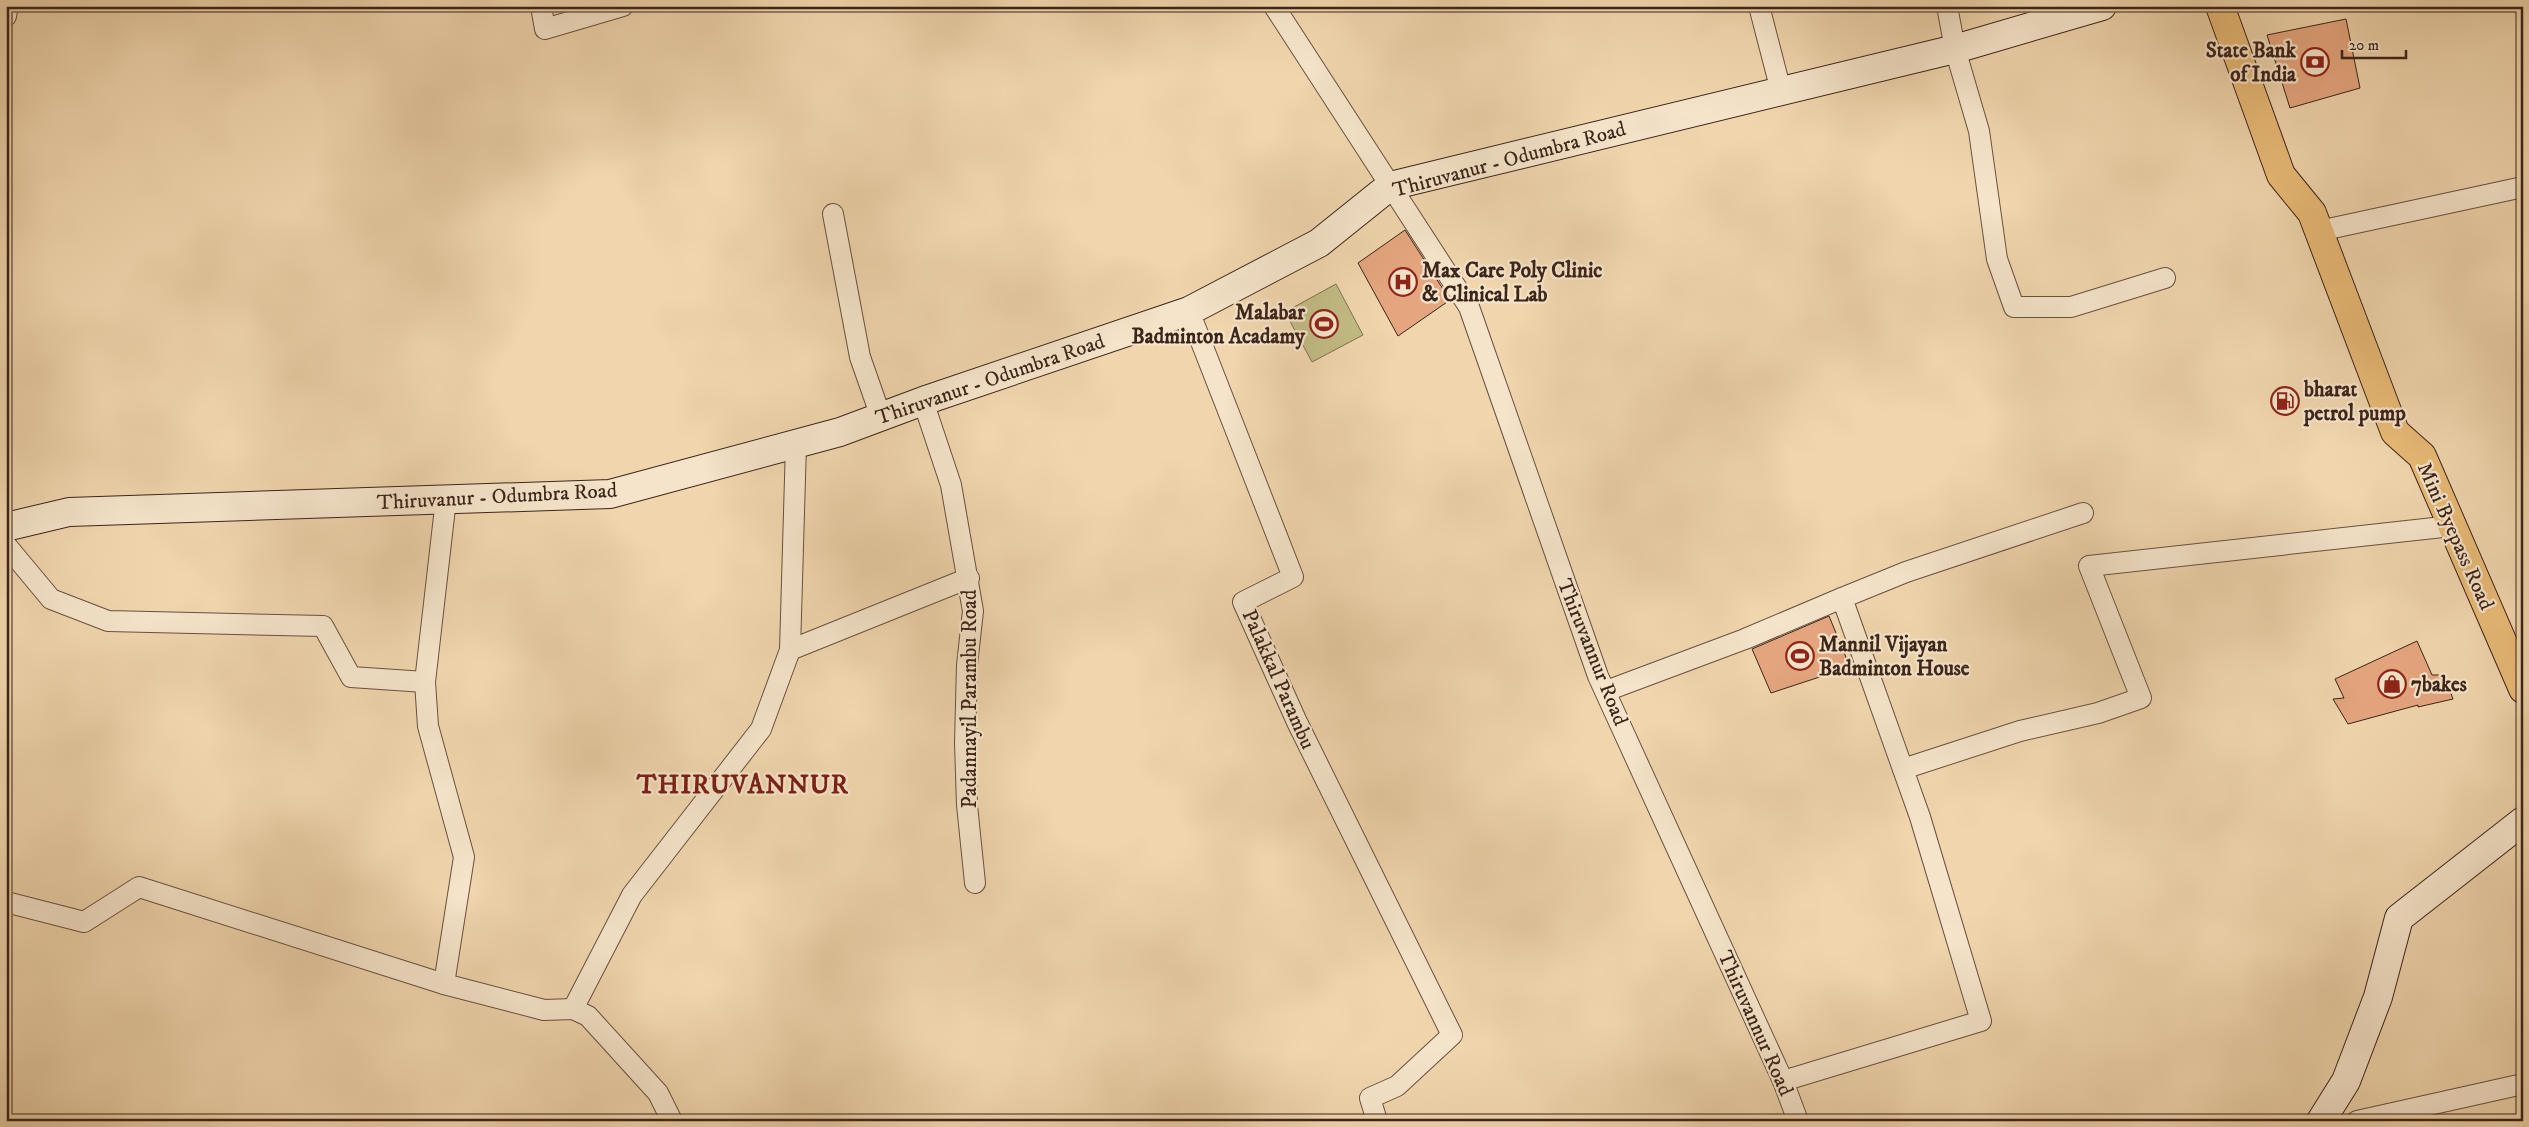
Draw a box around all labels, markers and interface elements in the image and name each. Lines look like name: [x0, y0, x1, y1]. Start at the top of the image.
scale bar: [2342, 28, 2405, 60]
text: 20 m: [2349, 36, 2379, 55]
place label: State Bank of India: [2206, 38, 2297, 88]
bank icon: State Bank of India: [2300, 47, 2330, 77]
street label: Thiruvanur - Odumbra Road: [1390, 116, 1629, 204]
place label: Max Care Poly Clinic & Clinical Lab: [1422, 258, 1602, 308]
hospital icon: Max Care Poly Clinic & Clinical Lab: [1388, 267, 1418, 297]
place label: Malabar Badminton Acadamy: [1132, 300, 1306, 350]
sports icon: Malabar Badminton Acadamy: [1309, 309, 1339, 339]
street label: Thiruvanur - Odumbra Road: [872, 328, 1109, 431]
place label: bharat petrol pump: [2303, 377, 2406, 427]
fuel station icon: bharat petrol pump: [2270, 386, 2300, 416]
street label: Mini Byepass Road: [2411, 459, 2499, 615]
street label: Thiruvanur - Odumbra Road: [376, 478, 618, 516]
street label: Thiruvannur Road: [1551, 575, 1634, 730]
street label: Padannayil Parambu Road: [957, 589, 983, 808]
street label: Palakkal Parambu: [1236, 605, 1321, 753]
place label: Mannil Vijayan Badminton House: [1819, 632, 1970, 682]
sports icon: Mannil Vijayan Badminton House: [1785, 641, 1815, 671]
shop icon: 7bakes: [2377, 669, 2407, 699]
place label: 7bakes: [2411, 672, 2467, 698]
district label: THIRUVANNUR: [636, 769, 849, 802]
street label: Thiruvannur Road: [1711, 947, 1799, 1101]

